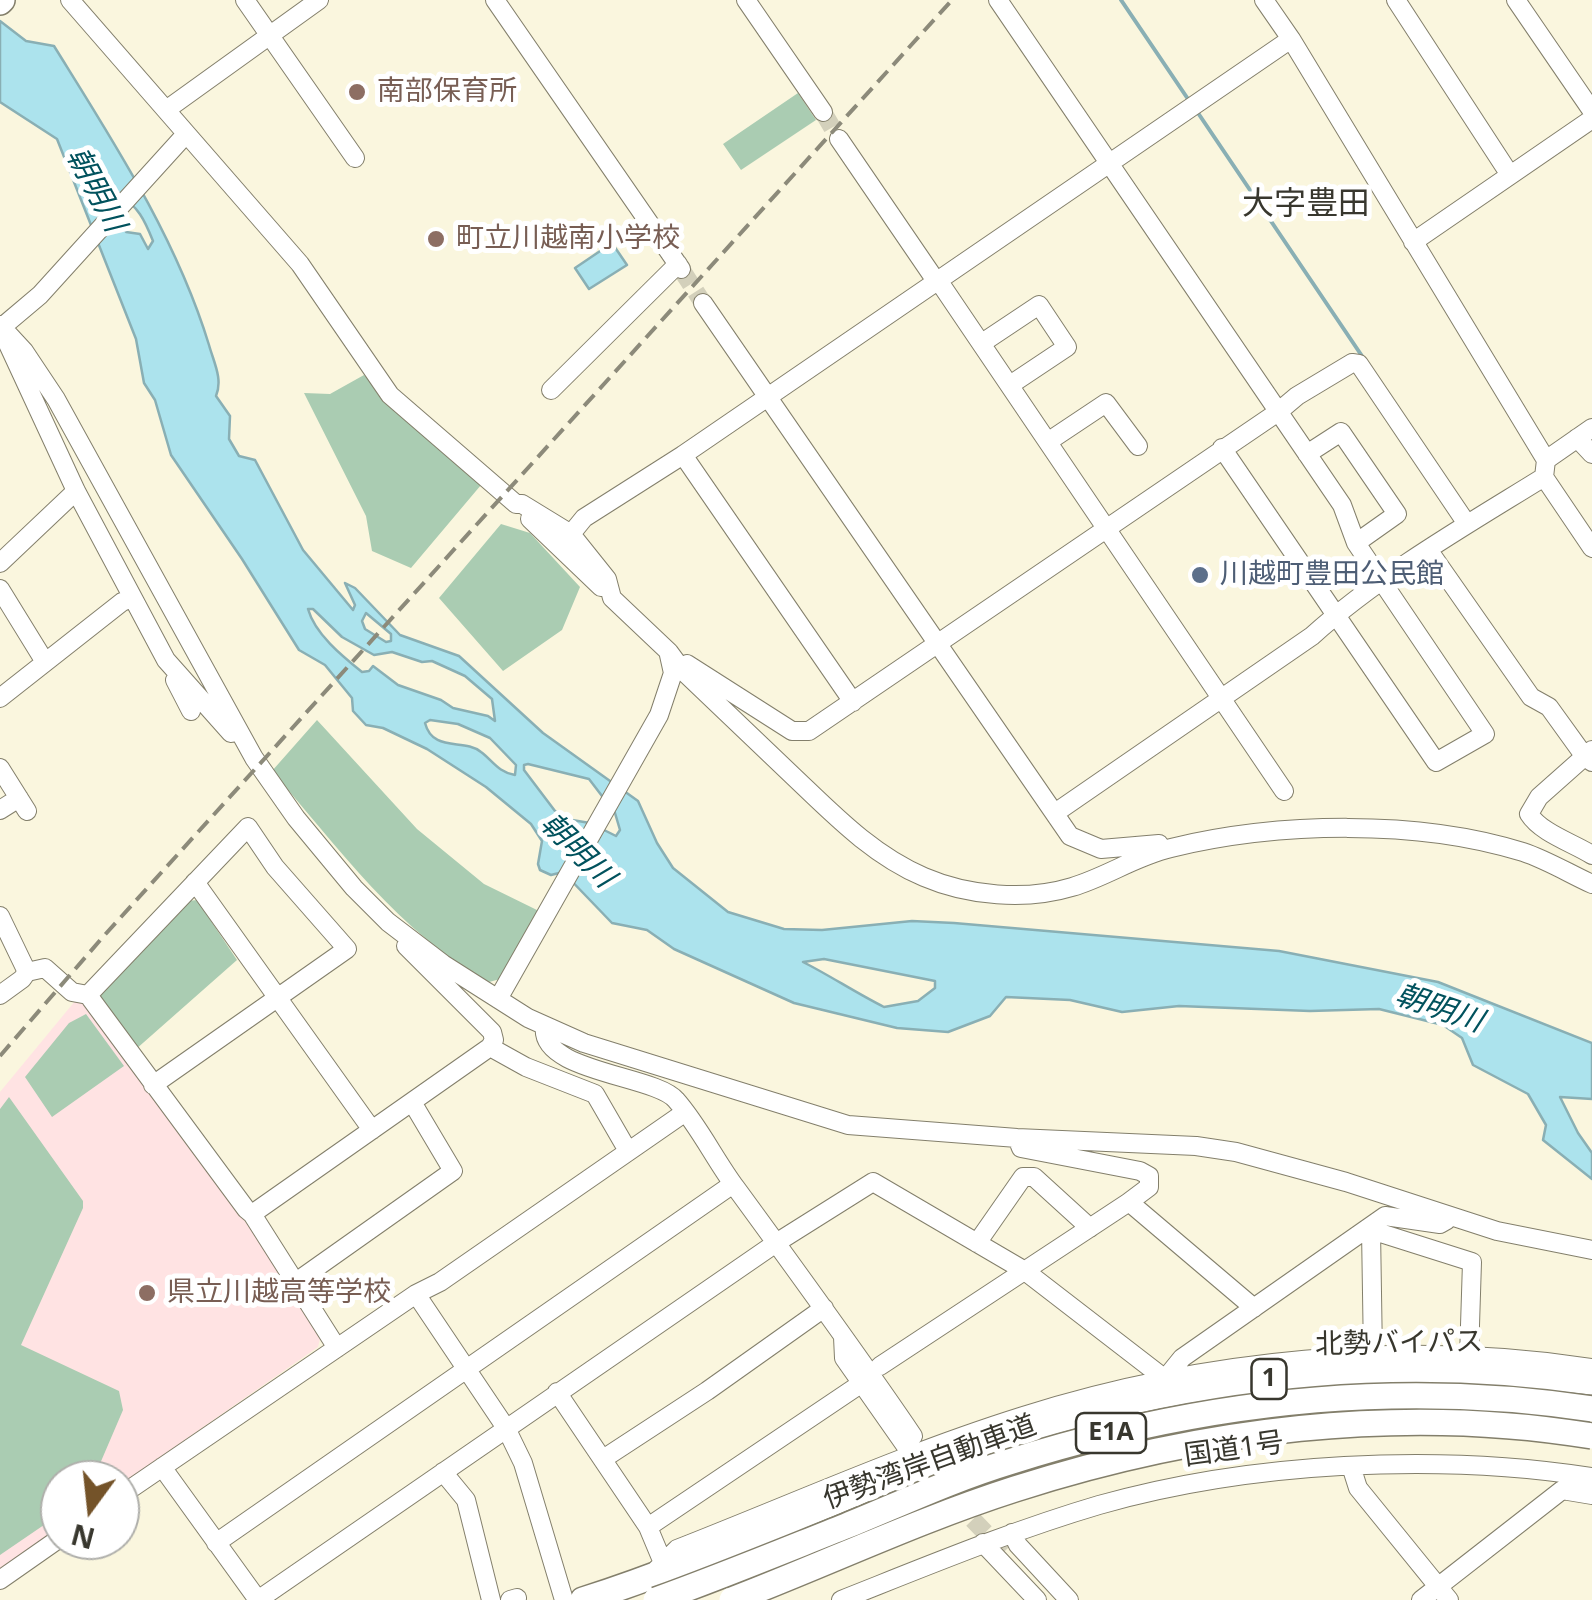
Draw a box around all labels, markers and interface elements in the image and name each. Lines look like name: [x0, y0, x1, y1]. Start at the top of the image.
place label: 南部保育所: [377, 75, 517, 109]
marker: 南部保育所: [346, 81, 368, 103]
water label: 朝明川: [58, 142, 132, 238]
district label: 大字豊田: [1242, 186, 1370, 224]
place label: 町立川越南小学校: [456, 222, 680, 256]
marker: 町立川越南小学校: [425, 228, 447, 250]
place label: 川越町豊田公民館: [1220, 558, 1444, 592]
marker: 川越町豊田公民館: [1189, 564, 1211, 586]
water label: 朝明川: [532, 806, 622, 896]
water label: 朝明川: [1391, 977, 1487, 1041]
place label: 県立川越高等学校: [167, 1276, 391, 1310]
marker: 県立川越高等学校: [136, 1282, 158, 1304]
street label: 北勢バイパス: [1315, 1326, 1483, 1362]
road number: 1: [1252, 1359, 1286, 1399]
street label: 伊勢湾岸自動車道: [819, 1409, 1041, 1517]
road number: E1A: [1076, 1413, 1146, 1453]
street label: 国道1号: [1182, 1426, 1286, 1474]
north arrow: [40, 1460, 140, 1560]
text: N: [67, 1516, 99, 1558]

